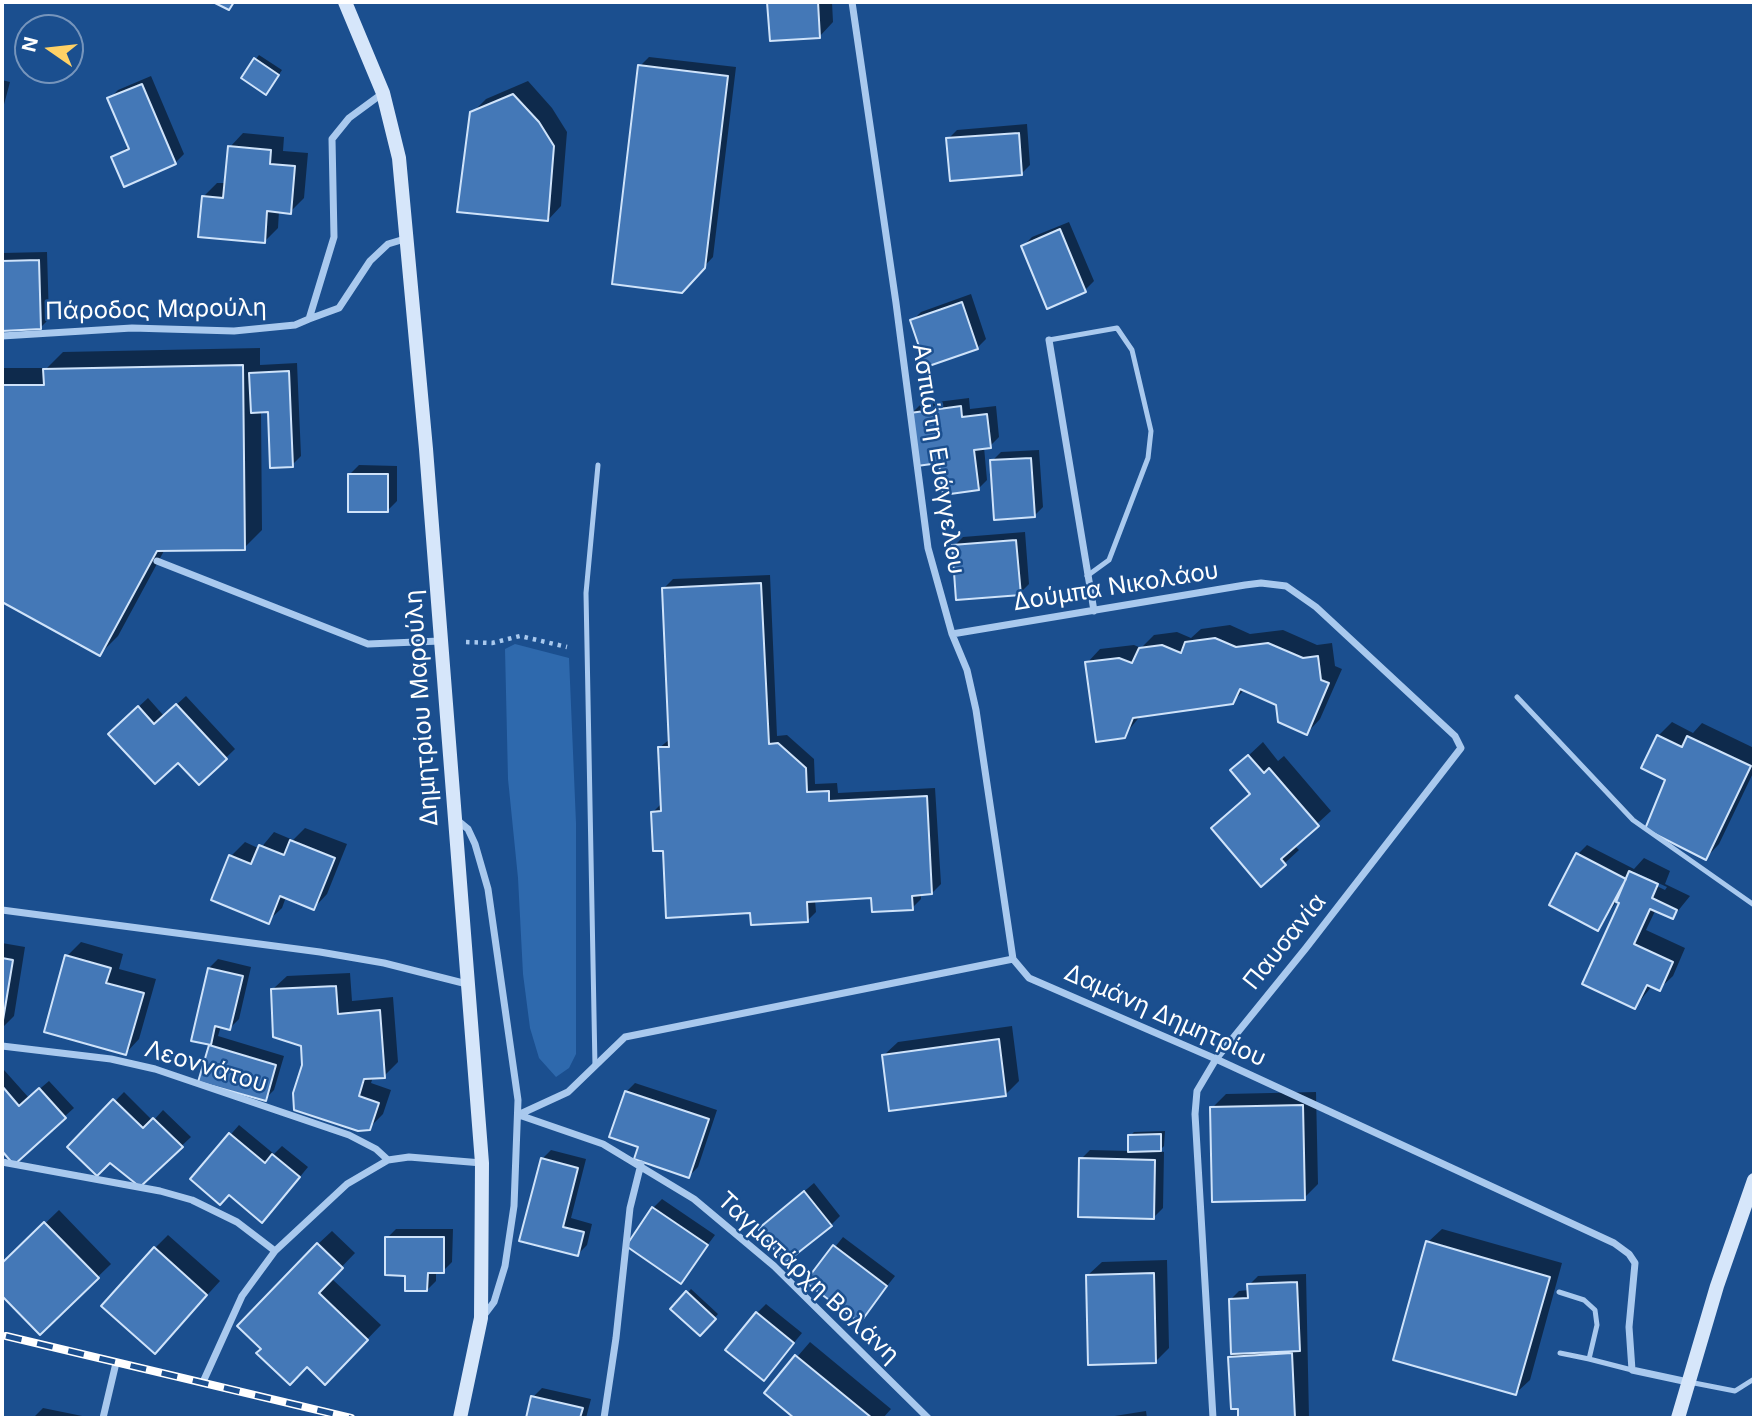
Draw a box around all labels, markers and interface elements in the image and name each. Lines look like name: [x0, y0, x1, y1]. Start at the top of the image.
north arrow: [14, 14, 84, 84]
text: N: [17, 34, 43, 54]
street label: Πάροδος Μαρούλη: [45, 294, 267, 326]
street label: Ασπιώτη Ευάγγελου: [906, 342, 970, 576]
street label: Δούμπα Νικολάου: [1011, 557, 1221, 617]
street label: Δημητρίου Μαρούλη: [399, 589, 445, 827]
street label: Παυσανία: [1238, 888, 1332, 996]
street label: Δαμάνη Δημητρίου: [1060, 959, 1270, 1073]
street label: Λεοννάτου: [141, 1035, 271, 1099]
street label: Ταγματάρχη Βολάνη: [711, 1186, 905, 1370]

